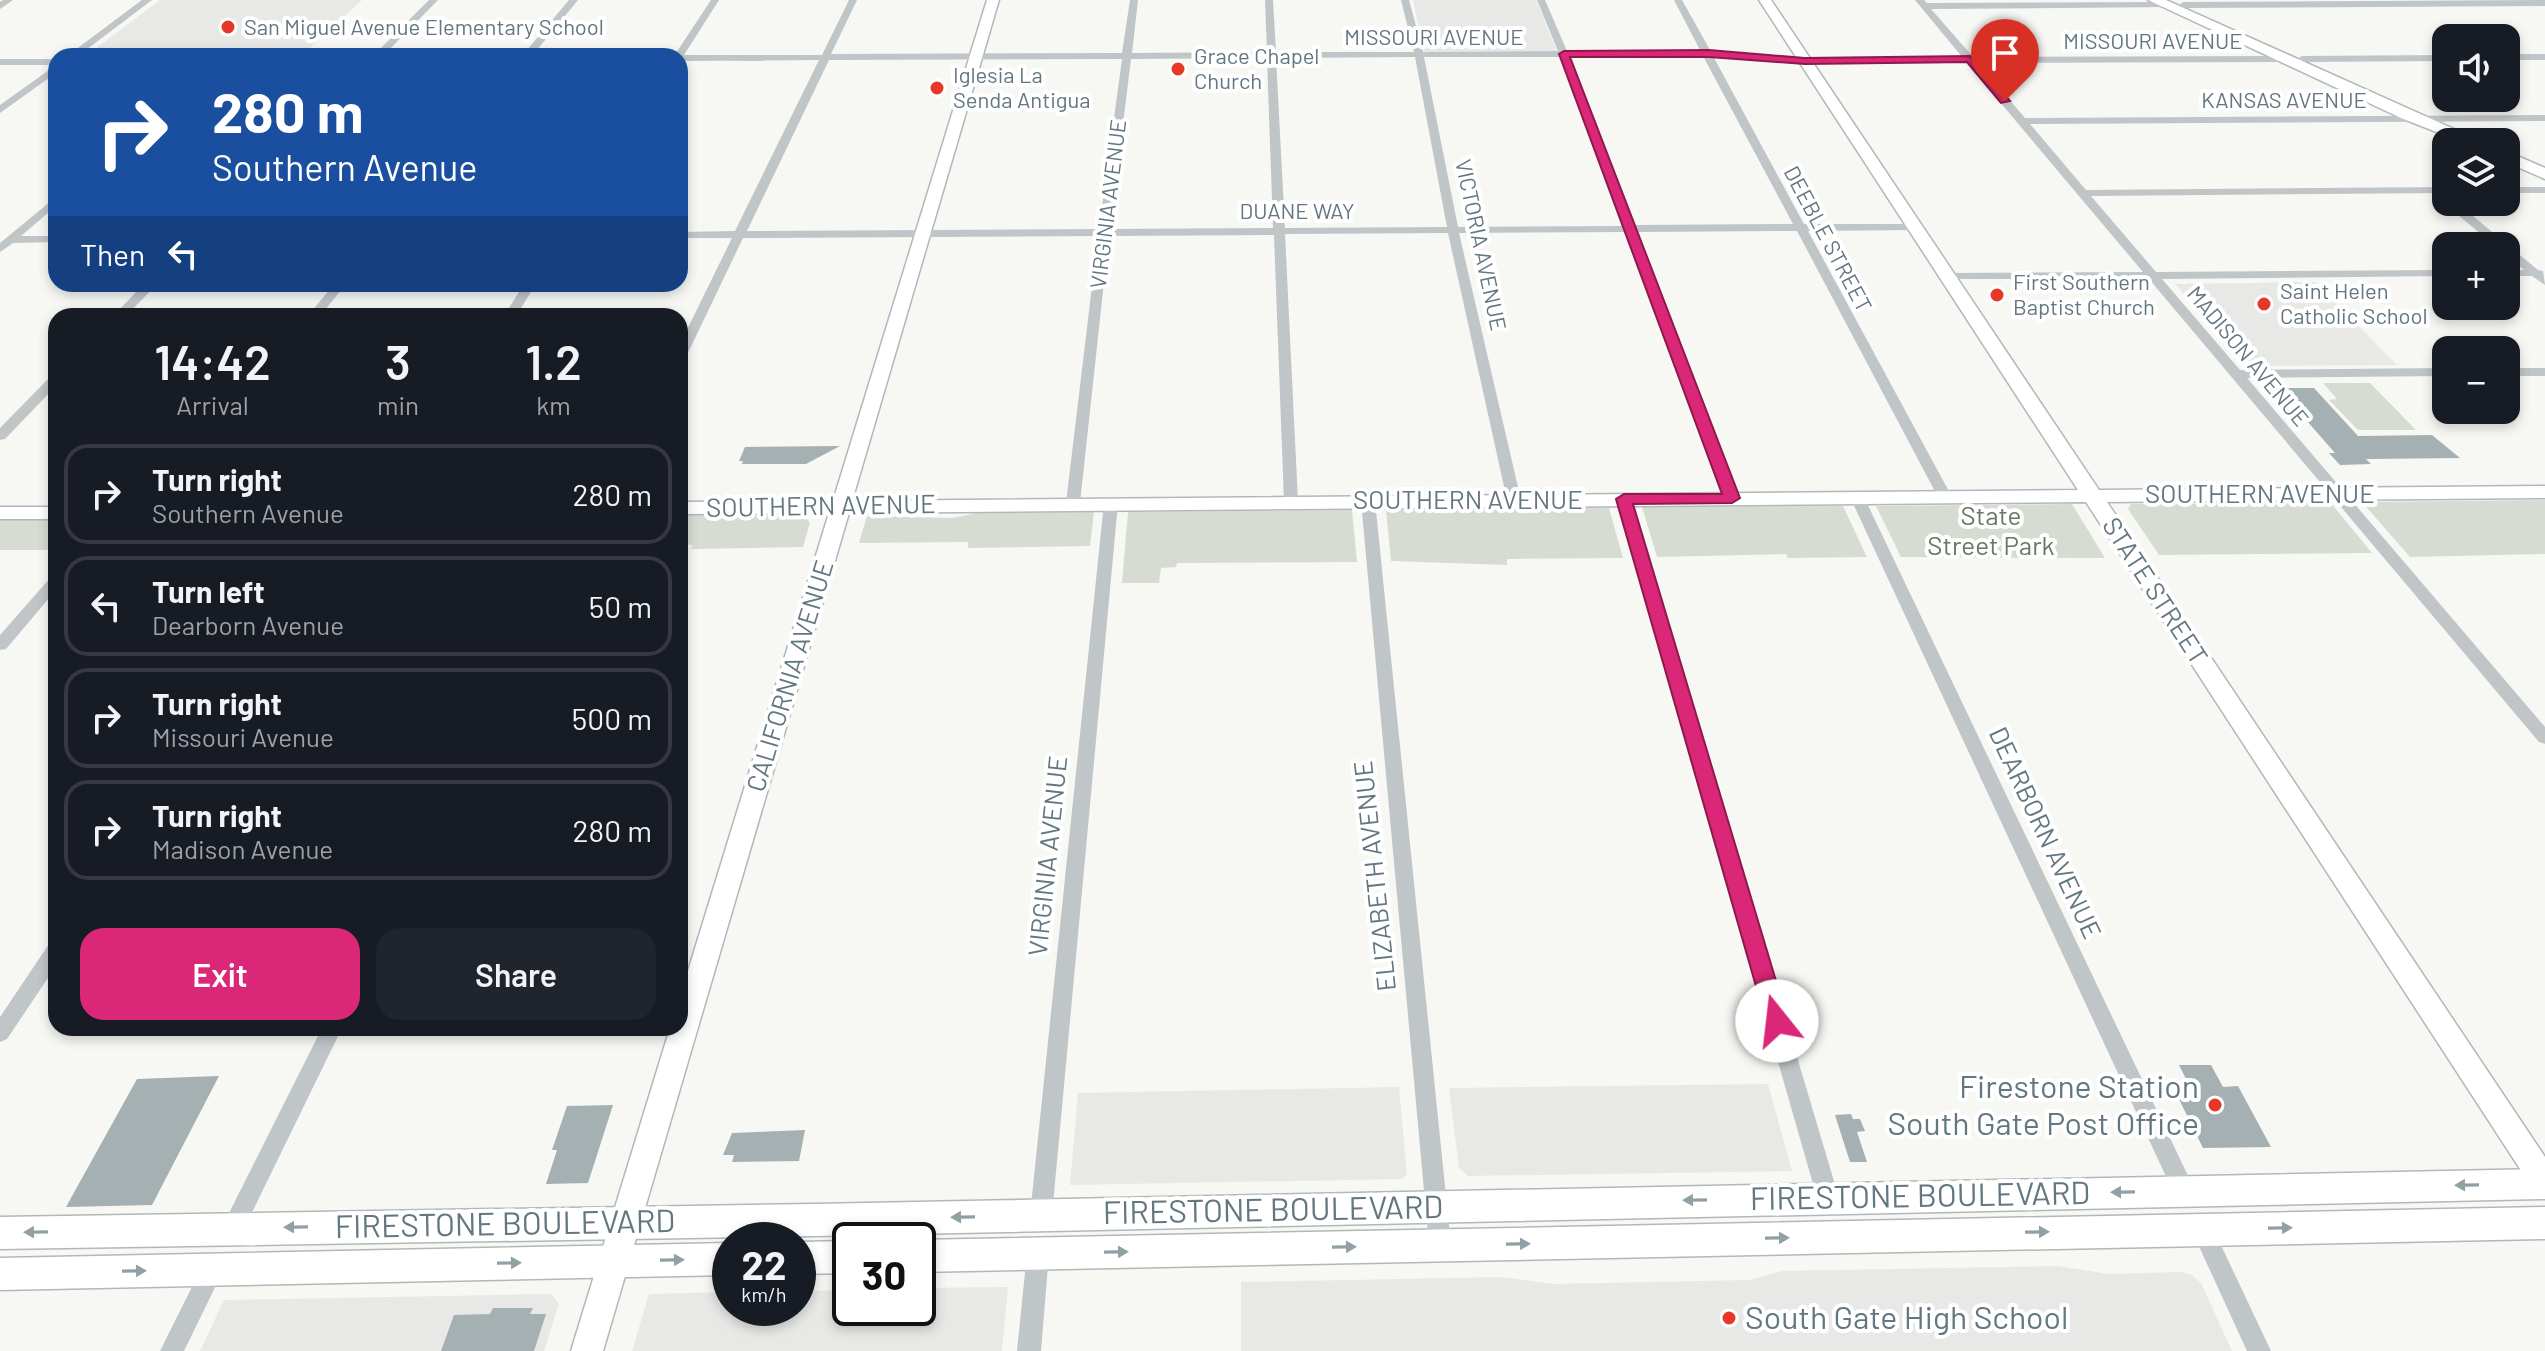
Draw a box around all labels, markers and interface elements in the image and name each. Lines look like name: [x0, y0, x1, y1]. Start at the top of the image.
place label: San Miguel Avenue Elementary School: [244, 13, 604, 39]
marker: San Miguel Avenue Elementary School: [219, 18, 237, 36]
pin: [1971, 19, 2039, 101]
street label: MISSOURI AVENUE: [1344, 23, 1524, 49]
map controls: [2432, 24, 2520, 424]
button: sound: [2432, 24, 2520, 112]
street label: MISSOURI AVENUE: [2063, 27, 2243, 53]
icon: arrive: [1983, 31, 2027, 75]
place label: Grace Chapel Church: [1194, 42, 1319, 93]
marker: Grace Chapel Church: [1169, 60, 1187, 78]
place label: Iglesia La Senda Antigua: [953, 61, 1091, 112]
text: 280 m: [212, 77, 364, 144]
marker: Iglesia La Senda Antigua: [928, 79, 946, 97]
icon: right: [80, 80, 184, 184]
street label: KANSAS AVENUE: [2201, 86, 2367, 112]
street label: VIRGINIA AVENUE: [1084, 118, 1130, 290]
button: layers: [2432, 128, 2520, 216]
text: Southern Avenue: [212, 145, 478, 188]
street label: VICTORIA AVENUE: [1451, 157, 1513, 333]
street label: DEEBLE STREET: [1779, 161, 1878, 316]
street label: DUANE WAY: [1240, 197, 1354, 223]
icon: left: [161, 232, 205, 276]
button: +: [2432, 232, 2520, 320]
text: Then: [80, 236, 145, 272]
place label: First Southern Baptist Church: [2013, 268, 2155, 319]
place label: Saint Helen Catholic School: [2280, 277, 2428, 328]
street label: MADISON AVENUE: [2183, 280, 2315, 431]
marker: First Southern Baptist Church: [1988, 286, 2006, 304]
marker: Saint Helen Catholic School: [2255, 295, 2273, 313]
text: 14:42: [154, 332, 271, 390]
text: 3: [385, 332, 411, 390]
text: 1.2: [525, 332, 582, 390]
button: −: [2432, 336, 2520, 424]
text: Arrival: [176, 389, 249, 420]
text: min: [377, 389, 419, 420]
text: km: [536, 389, 571, 420]
text: Turn right: [152, 461, 282, 497]
icon: right: [84, 472, 128, 516]
text: 280 m: [573, 476, 652, 512]
street label: SOUTHERN AVENUE: [2145, 477, 2375, 508]
street label: SOUTHERN AVENUE: [1353, 483, 1583, 514]
street label: SOUTHERN AVENUE: [706, 487, 936, 522]
text: Southern Avenue: [152, 497, 344, 528]
park label: State Street Park: [1927, 499, 2055, 560]
street label: STATE STREET: [2097, 511, 2215, 670]
street label: CALIFORNIA AVENUE: [739, 556, 839, 795]
text: Turn left: [152, 573, 265, 609]
icon: left: [84, 584, 128, 628]
text: 50 m: [589, 588, 652, 624]
text: Dearborn Avenue: [152, 609, 344, 640]
text: Turn right: [152, 685, 282, 721]
icon: right: [84, 696, 128, 740]
text: 500 m: [572, 700, 652, 736]
text: Missouri Avenue: [152, 721, 334, 752]
street label: DEARBORN AVENUE: [1984, 722, 2109, 943]
street label: VIRGINIA AVENUE: [1021, 754, 1072, 958]
street label: ELIZABETH AVENUE: [1346, 759, 1401, 993]
text: Turn right: [152, 797, 282, 833]
icon: right: [84, 808, 128, 852]
text: 280 m: [573, 812, 652, 848]
text: Madison Avenue: [152, 833, 333, 864]
button: Exit: [80, 928, 360, 1020]
button: Share: [376, 928, 656, 1020]
position arrow: [1735, 979, 1819, 1063]
place label: Firestone Station South Gate Post Office: [1887, 1066, 2199, 1141]
marker: Firestone Station South Gate Post Office: [2206, 1096, 2224, 1114]
street label: FIRESTONE BOULEVARD: [1750, 1172, 2090, 1216]
one-way arrow: [2454, 1179, 2479, 1191]
one-way arrow: [2110, 1185, 2135, 1198]
street label: FIRESTONE BOULEVARD: [1103, 1186, 1443, 1230]
one-way arrow: [1682, 1194, 1707, 1207]
street label: FIRESTONE BOULEVARD: [335, 1200, 675, 1244]
one-way arrow: [950, 1211, 975, 1223]
one-way arrow: [283, 1221, 308, 1233]
speed limit sign: 30: [832, 1222, 936, 1326]
one-way arrow: [2268, 1222, 2293, 1234]
one-way arrow: [23, 1226, 48, 1238]
one-way arrow: [2025, 1226, 2050, 1239]
one-way arrow: [1765, 1232, 1791, 1244]
one-way arrow: [1506, 1237, 1531, 1250]
text: 22: [742, 1240, 786, 1288]
one-way arrow: [1332, 1241, 1357, 1253]
one-way arrow: [1104, 1245, 1129, 1258]
one-way arrow: [660, 1254, 685, 1267]
one-way arrow: [497, 1257, 522, 1269]
one-way arrow: [122, 1265, 147, 1277]
text: km/h: [741, 1282, 787, 1306]
place label: South Gate High School: [1745, 1297, 2068, 1335]
marker: South Gate High School: [1720, 1309, 1738, 1327]

